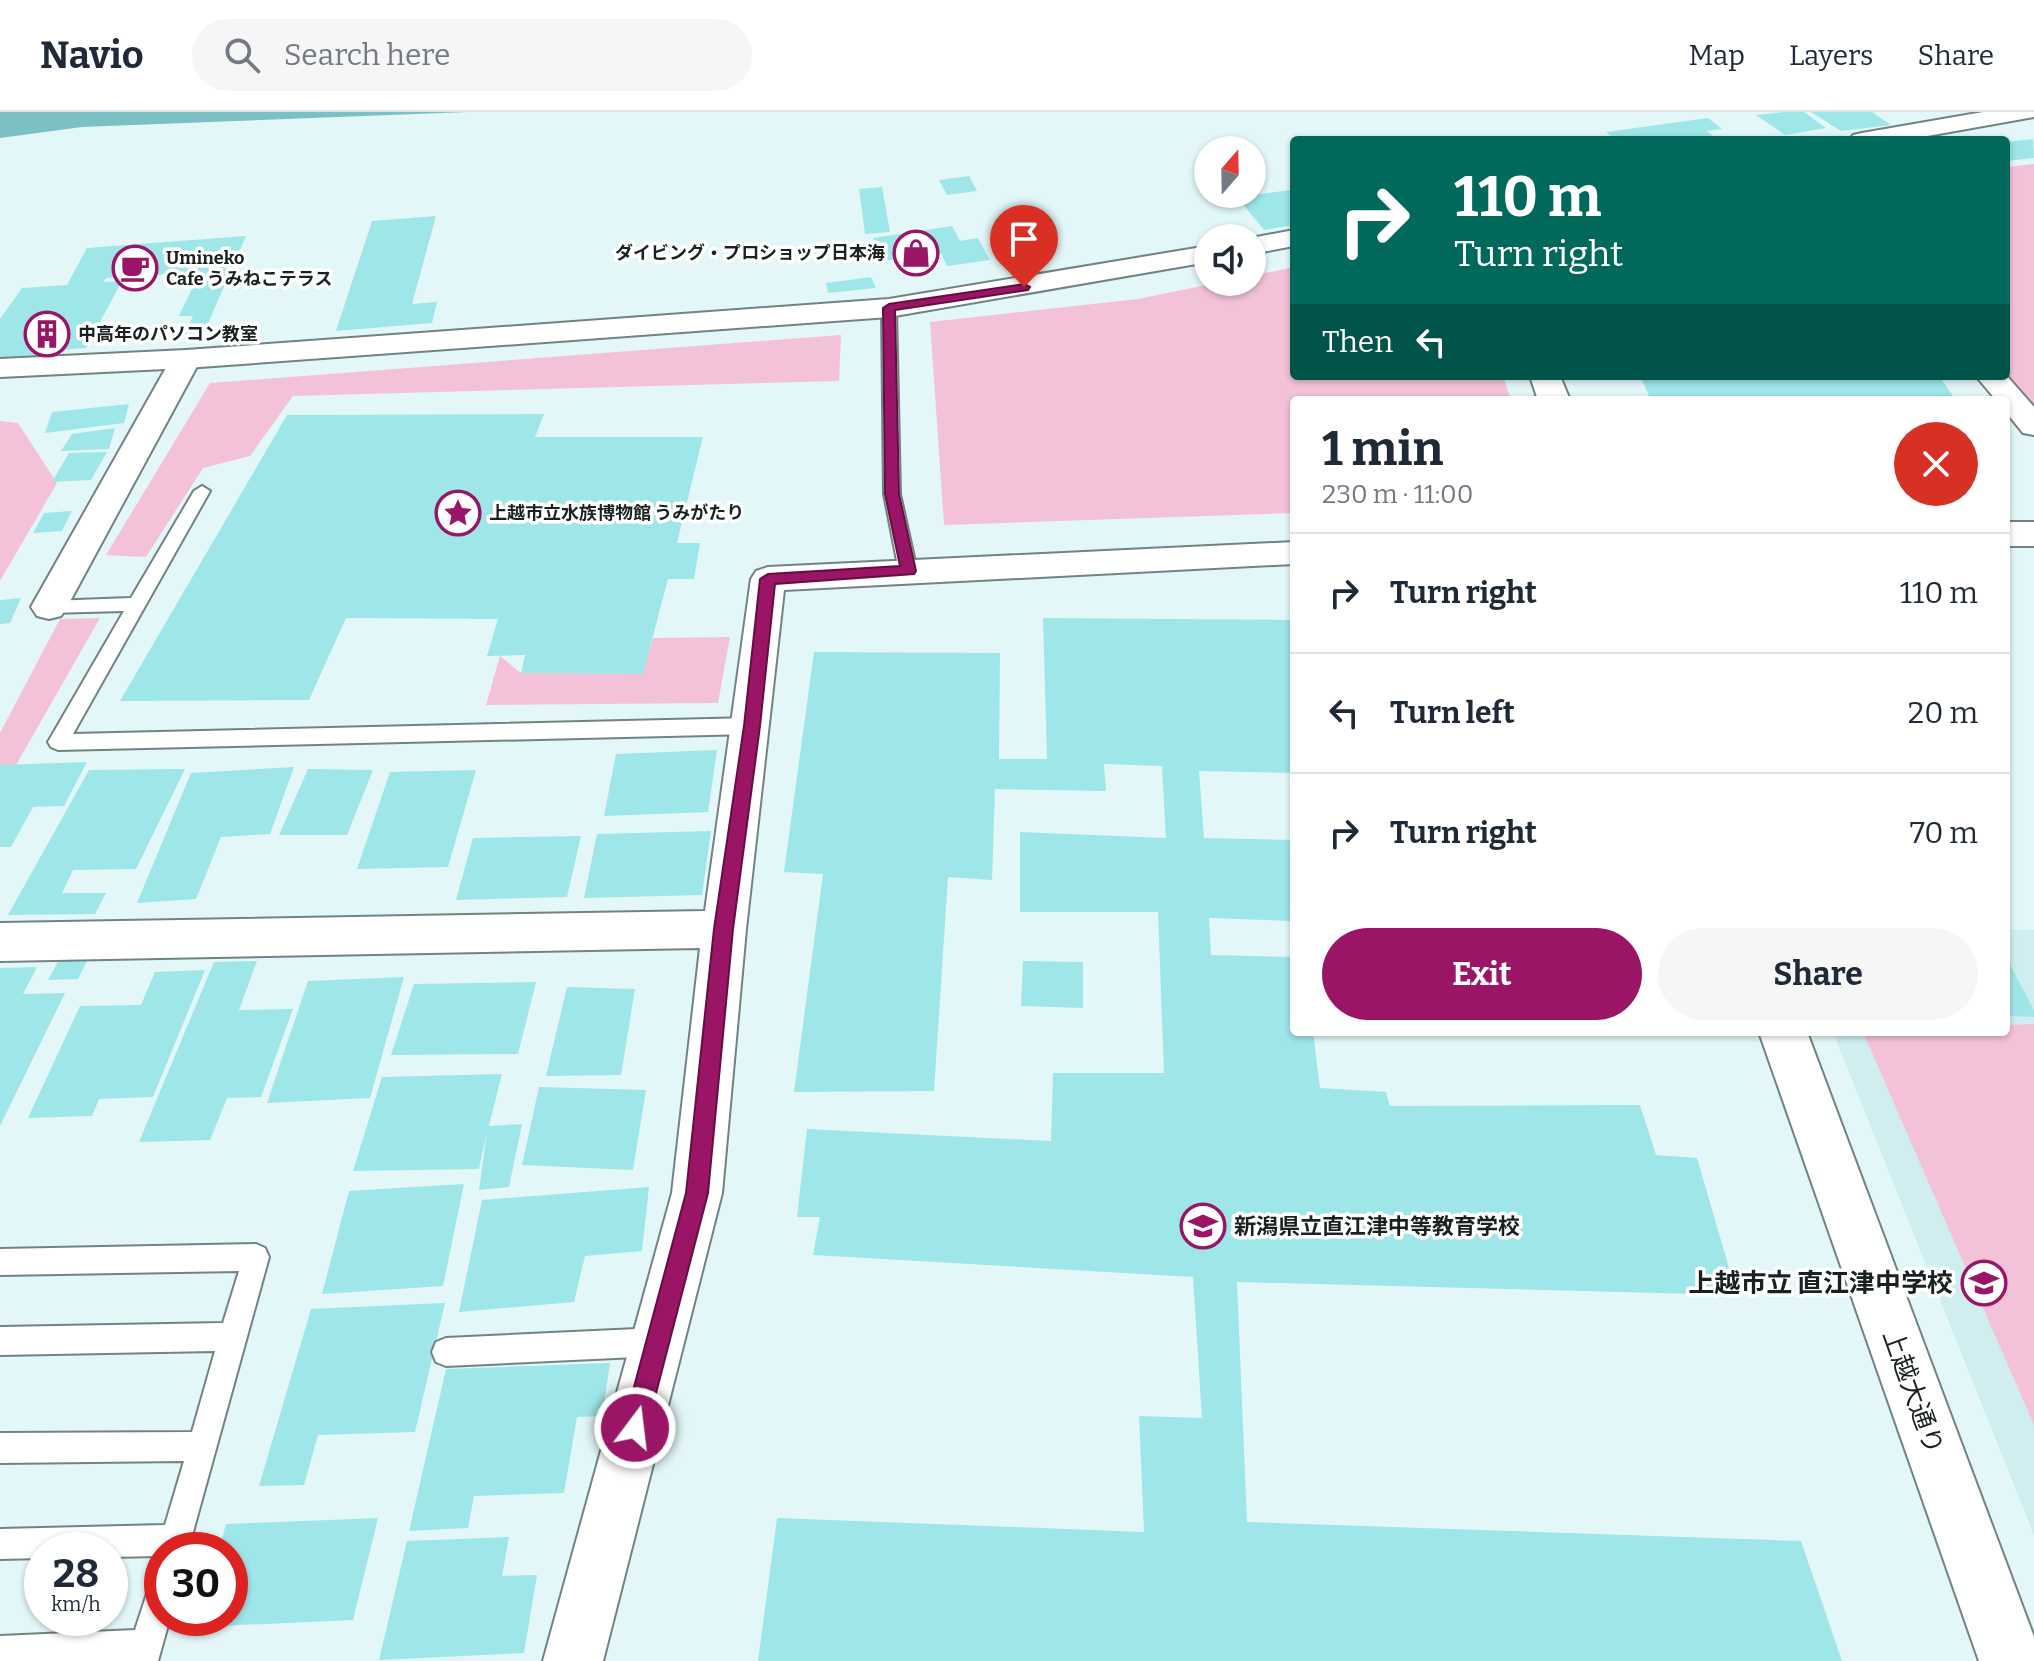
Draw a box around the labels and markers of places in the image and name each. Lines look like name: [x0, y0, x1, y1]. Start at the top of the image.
pin: [990, 205, 1058, 287]
shop icon: ダイビング・プロショップ日本海: [892, 229, 940, 277]
place label: ダイビング・プロショップ日本海: [615, 242, 885, 264]
cafe icon: Umineko Cafe うみねこテラス: [111, 244, 159, 292]
place label: Umineko Cafe うみねこテラス: [166, 247, 332, 290]
building icon: 中高年のパソコン教室: [23, 310, 71, 358]
place label: 中高年のパソコン教室: [78, 323, 258, 345]
place icon: 上越市立水族博物館 うみがたり: [434, 489, 482, 537]
place label: 上越市立水族博物館 うみがたり: [489, 502, 744, 524]
school or university icon: 新潟県立直江津中等教育学校: [1179, 1202, 1227, 1250]
place label: 新潟県立直江津中等教育学校: [1234, 1213, 1520, 1240]
school or university icon: 上越市立 直江津中学校: [1960, 1259, 2008, 1307]
place label: 上越市立 直江津中学校: [1688, 1268, 1953, 1299]

